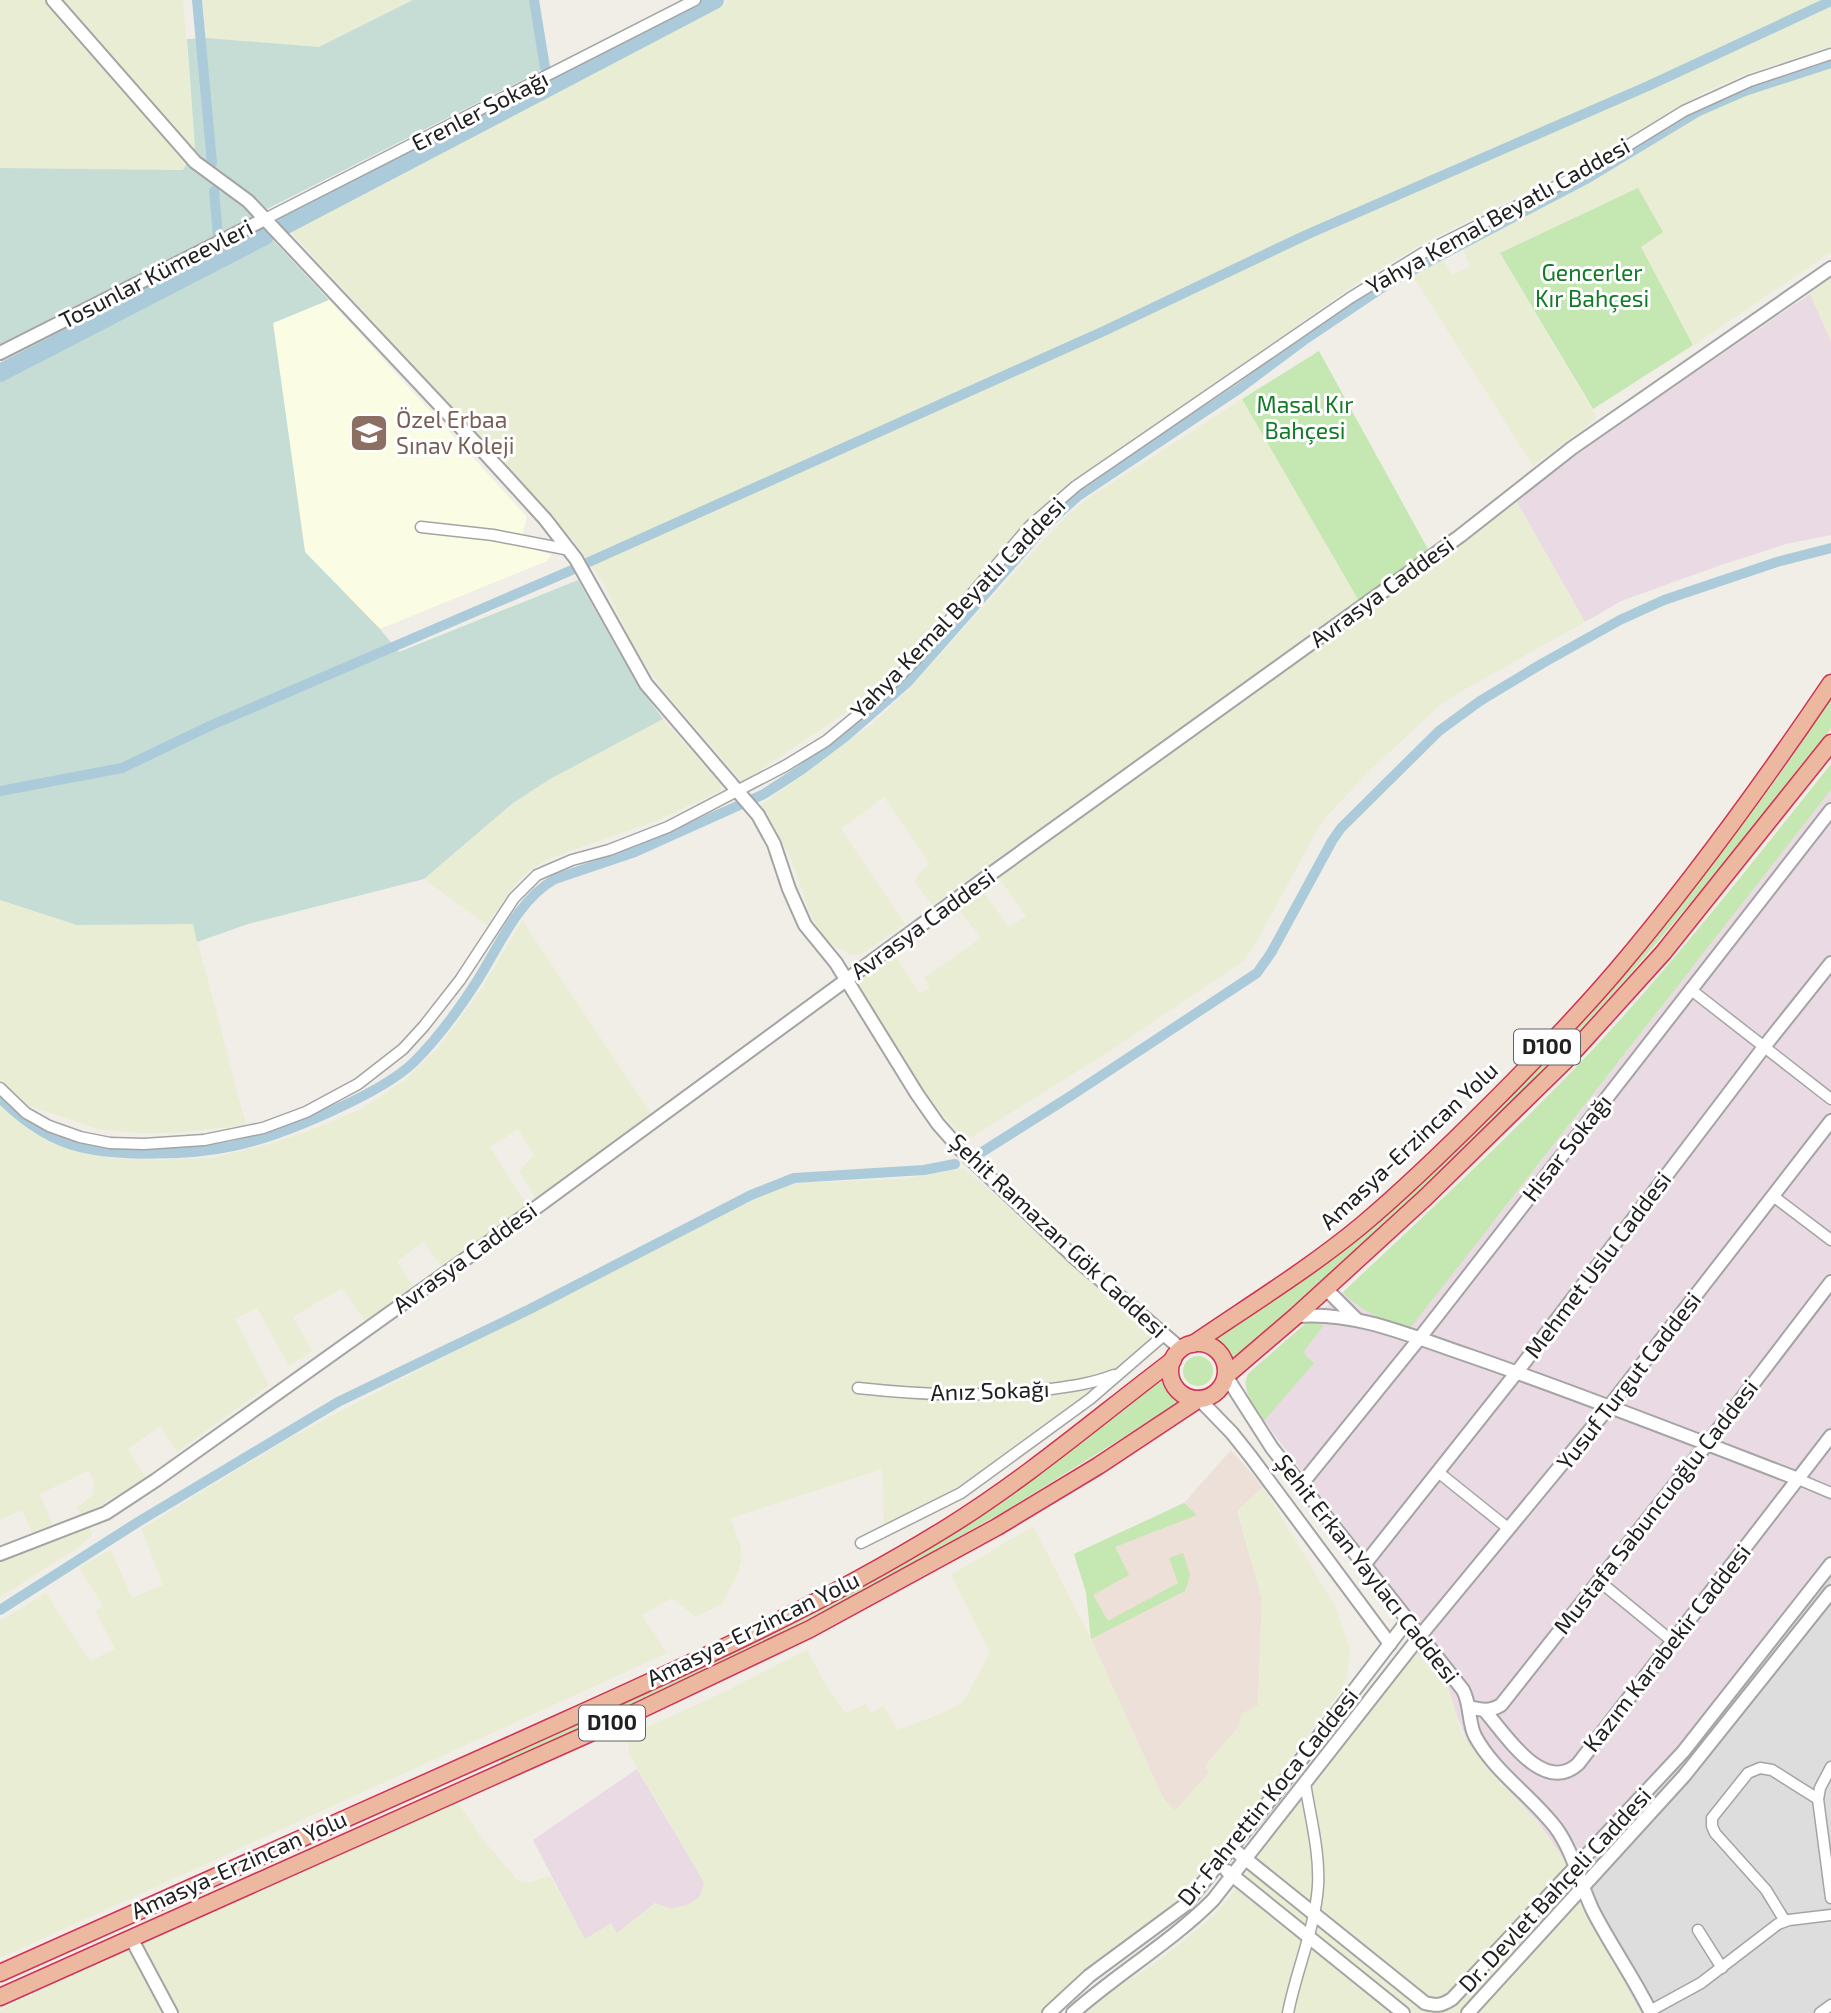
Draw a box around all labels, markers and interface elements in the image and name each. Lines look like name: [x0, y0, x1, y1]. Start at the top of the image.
street label: Erenler Sokağı: [407, 64, 552, 157]
street label: Yahya Kemal Beyatlı Caddesi: [1361, 131, 1634, 299]
street label: Tosunlar Kümeevleri: [54, 212, 257, 334]
park label: Gencerler Kır Bahçesi: [1535, 258, 1649, 313]
park label: Masal Kır Bahçesi: [1256, 390, 1354, 445]
place label: Özel Erbaa Sınav Koleji: [396, 405, 514, 459]
school or university icon: Özel Erbaa Sınav Koleji: [348, 412, 390, 454]
street label: Yahya Kemal Beyatlı Caddesi: [844, 491, 1070, 724]
street label: Avrasya Caddesi: [1304, 530, 1459, 653]
street label: Avrasya Caddesi: [845, 862, 1000, 985]
road number: D100: [1514, 1030, 1580, 1064]
street label: Amasya-Erzincan Yolu: [1314, 1056, 1503, 1235]
street label: Hisar Sokağı: [1516, 1088, 1617, 1206]
street label: Şehit Ramazan Gök Caddesi: [944, 1127, 1173, 1344]
street label: Mehmet Uslu Caddesi: [1518, 1166, 1676, 1363]
street label: Avrasya Caddesi: [387, 1196, 542, 1319]
street label: Yusuf Turgut Caddesi: [1550, 1286, 1706, 1475]
street label: Anız Sokağı: [930, 1374, 1050, 1406]
street label: Mustafa Sabuncuoğlu Caddesi: [1547, 1374, 1763, 1639]
street label: Şehit Erkan Yaylacı Caddesi: [1269, 1448, 1466, 1689]
street label: Kazım Karabekir Caddesi: [1576, 1538, 1756, 1757]
street label: Amasya-Erzincan Yolu: [642, 1564, 863, 1692]
street label: Dr. Fahrettin Koca Caddesi: [1171, 1682, 1364, 1911]
road number: D100: [579, 1706, 645, 1740]
street label: Dr. Devlet Bahçeli Caddesi: [1452, 1781, 1657, 1998]
street label: Amasya-Erzincan Yolu: [127, 1804, 351, 1924]

